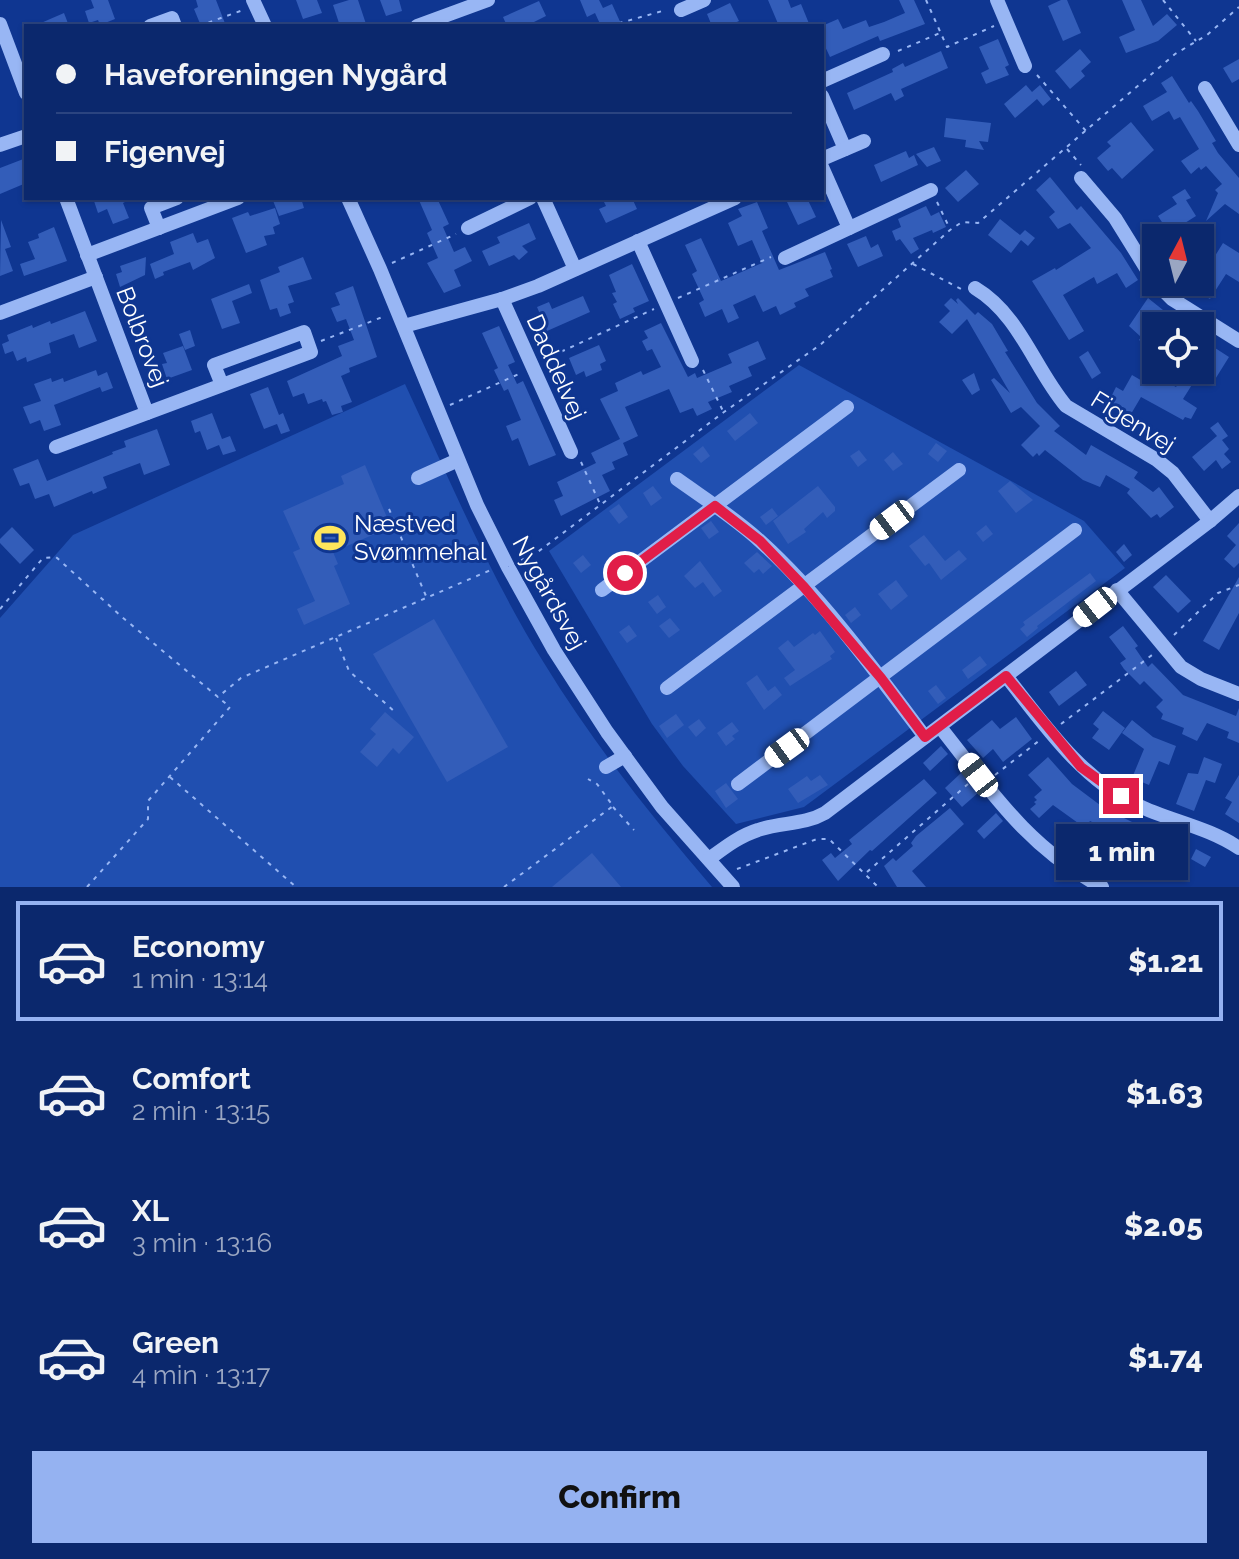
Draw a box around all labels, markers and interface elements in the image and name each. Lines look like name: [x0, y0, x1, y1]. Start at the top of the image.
text: Haveforeningen Nygård: [104, 57, 447, 92]
text: Figenvej: [104, 134, 225, 169]
north arrow: [1142, 224, 1214, 296]
map controls: [1142, 224, 1214, 384]
street label: Bolbrovej: [110, 282, 175, 391]
street label: Daddelvej: [520, 310, 592, 424]
button: locate: [1142, 312, 1214, 384]
street label: Figenvej: [1086, 384, 1181, 459]
car: [866, 496, 918, 544]
place label: Næstved Svømmehal: [354, 509, 487, 566]
sports icon: Næstved Svømmehal: [313, 521, 347, 555]
street label: Nygårdsvej: [506, 531, 592, 655]
route start: [607, 555, 643, 591]
car: [1069, 583, 1121, 631]
car: [761, 724, 813, 772]
car: [954, 749, 1002, 801]
route end: [1103, 778, 1139, 814]
callout: 1 min: [1055, 824, 1187, 880]
text: 1 min: [1089, 837, 1155, 867]
icon: car: [36, 925, 108, 997]
text: Economy: [132, 929, 265, 964]
text: $1.21: [1128, 944, 1203, 979]
text: 1 min · 13:14: [132, 964, 268, 994]
icon: car: [36, 1057, 108, 1129]
text: Comfort: [132, 1061, 251, 1096]
text: $1.63: [1126, 1076, 1203, 1111]
text: 2 min · 13:15: [132, 1096, 270, 1126]
icon: car: [36, 1189, 108, 1261]
text: XL: [132, 1193, 169, 1228]
text: $2.05: [1124, 1208, 1203, 1243]
text: 3 min · 13:16: [132, 1228, 272, 1258]
icon: car: [36, 1321, 108, 1393]
text: Green: [132, 1325, 219, 1360]
text: $1.74: [1128, 1340, 1203, 1375]
text: 4 min · 13:17: [132, 1360, 271, 1390]
button: Confirm: [32, 1451, 1207, 1543]

